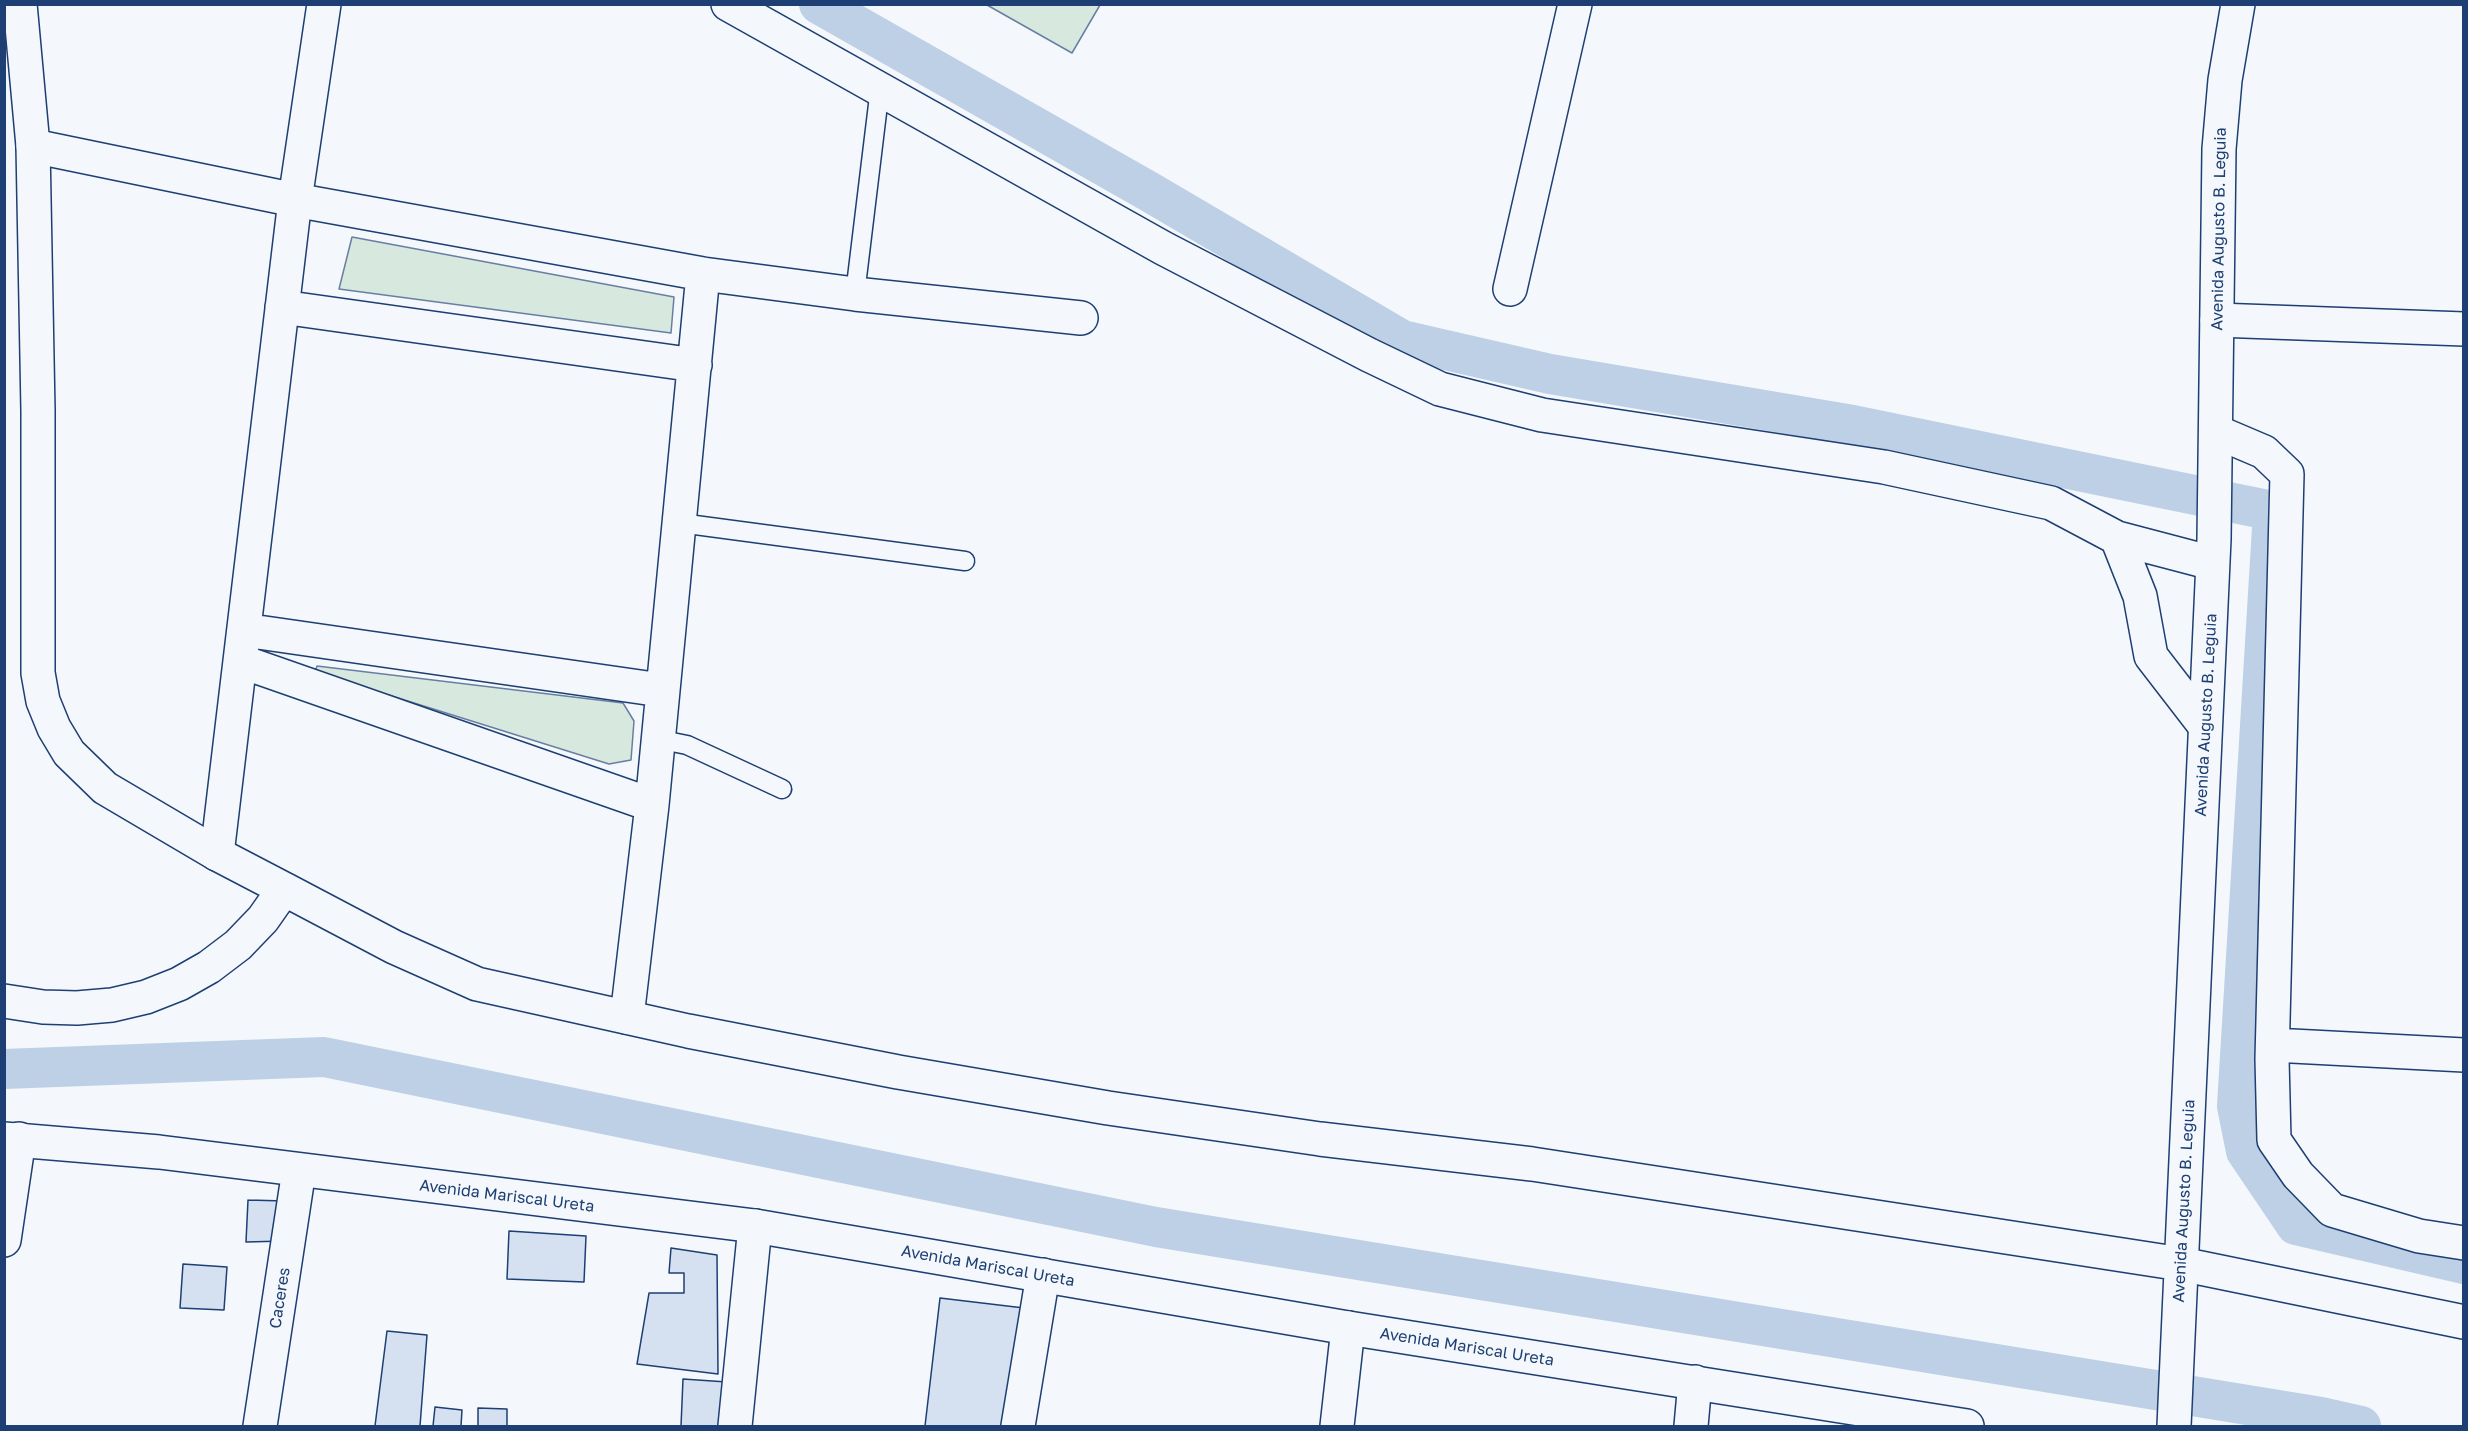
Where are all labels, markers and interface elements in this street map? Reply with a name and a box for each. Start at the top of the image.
street label: Avenida Augusto B. Leguia [2208,127,2230,331]
street label: Avenida Augusto B. Leguia [2191,613,2221,817]
street label: Avenida Augusto B. Leguia [2169,1099,2199,1303]
street label: Avenida Mariscal Ureta [419,1176,595,1216]
street label: Avenida Mariscal Ureta [900,1241,1076,1291]
street label: Caceres [266,1266,294,1330]
street label: Avenida Mariscal Ureta [1379,1324,1555,1370]

